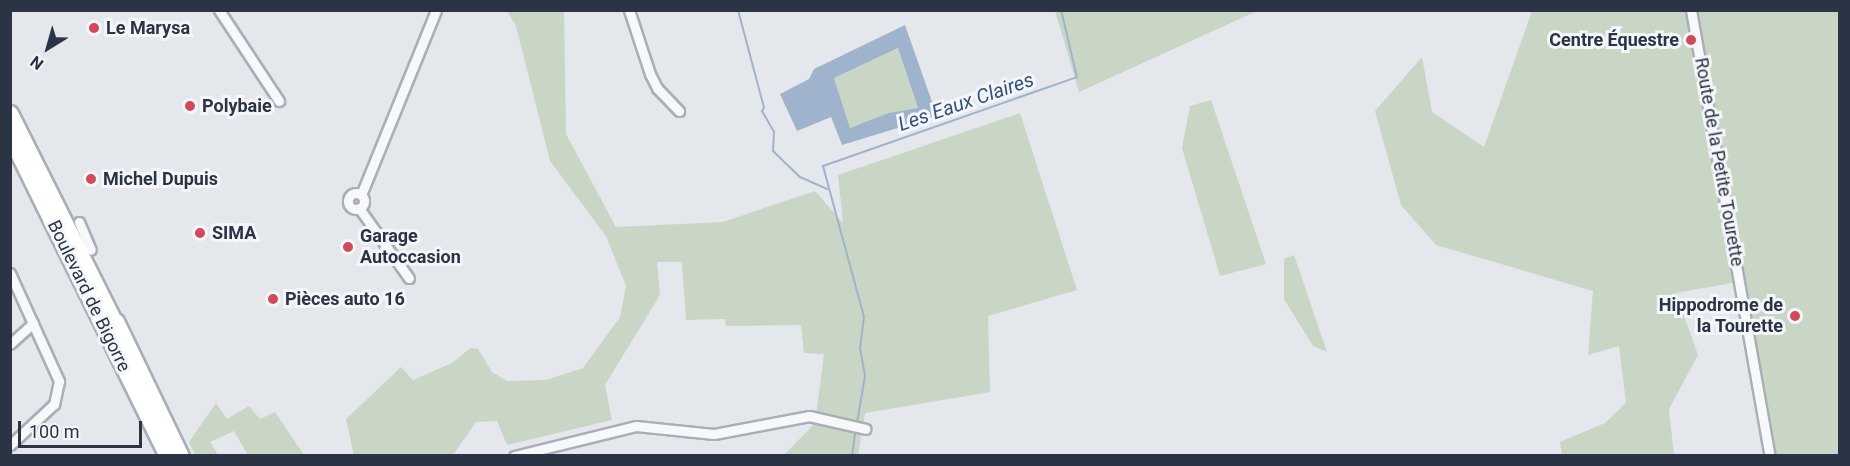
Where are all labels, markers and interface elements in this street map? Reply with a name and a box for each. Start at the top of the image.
place label: Le Marysa [106,17,190,39]
north arrow [18,18,78,78]
marker: Le Marysa [87,21,101,35]
place label: Centre Équestre [1549,29,1679,51]
marker: Centre Équestre [1684,33,1698,47]
text: N [27,52,47,74]
street label: Route de la Petite Tourette [1690,56,1748,268]
water label: Les Eaux Claires [895,68,1037,136]
place label: Polybaie [202,95,272,117]
marker: Polybaie [183,99,197,113]
place label: Michel Dupuis [103,168,218,190]
marker: Michel Dupuis [84,172,98,186]
street label: Boulevard de Bigorre [43,217,135,375]
place label: SIMA [212,222,256,244]
marker: SIMA [193,226,207,240]
place label: Garage Autoccasion [360,226,461,268]
marker: Garage Autoccasion [341,240,355,254]
place label: Pièces auto 16 [285,288,405,310]
marker: Pièces auto 16 [266,292,280,306]
place label: Hippodrome de la Tourette [1659,295,1783,338]
marker: Hippodrome de la Tourette [1788,309,1802,323]
scale bar [21,409,146,447]
text: 100 m [29,421,80,442]

